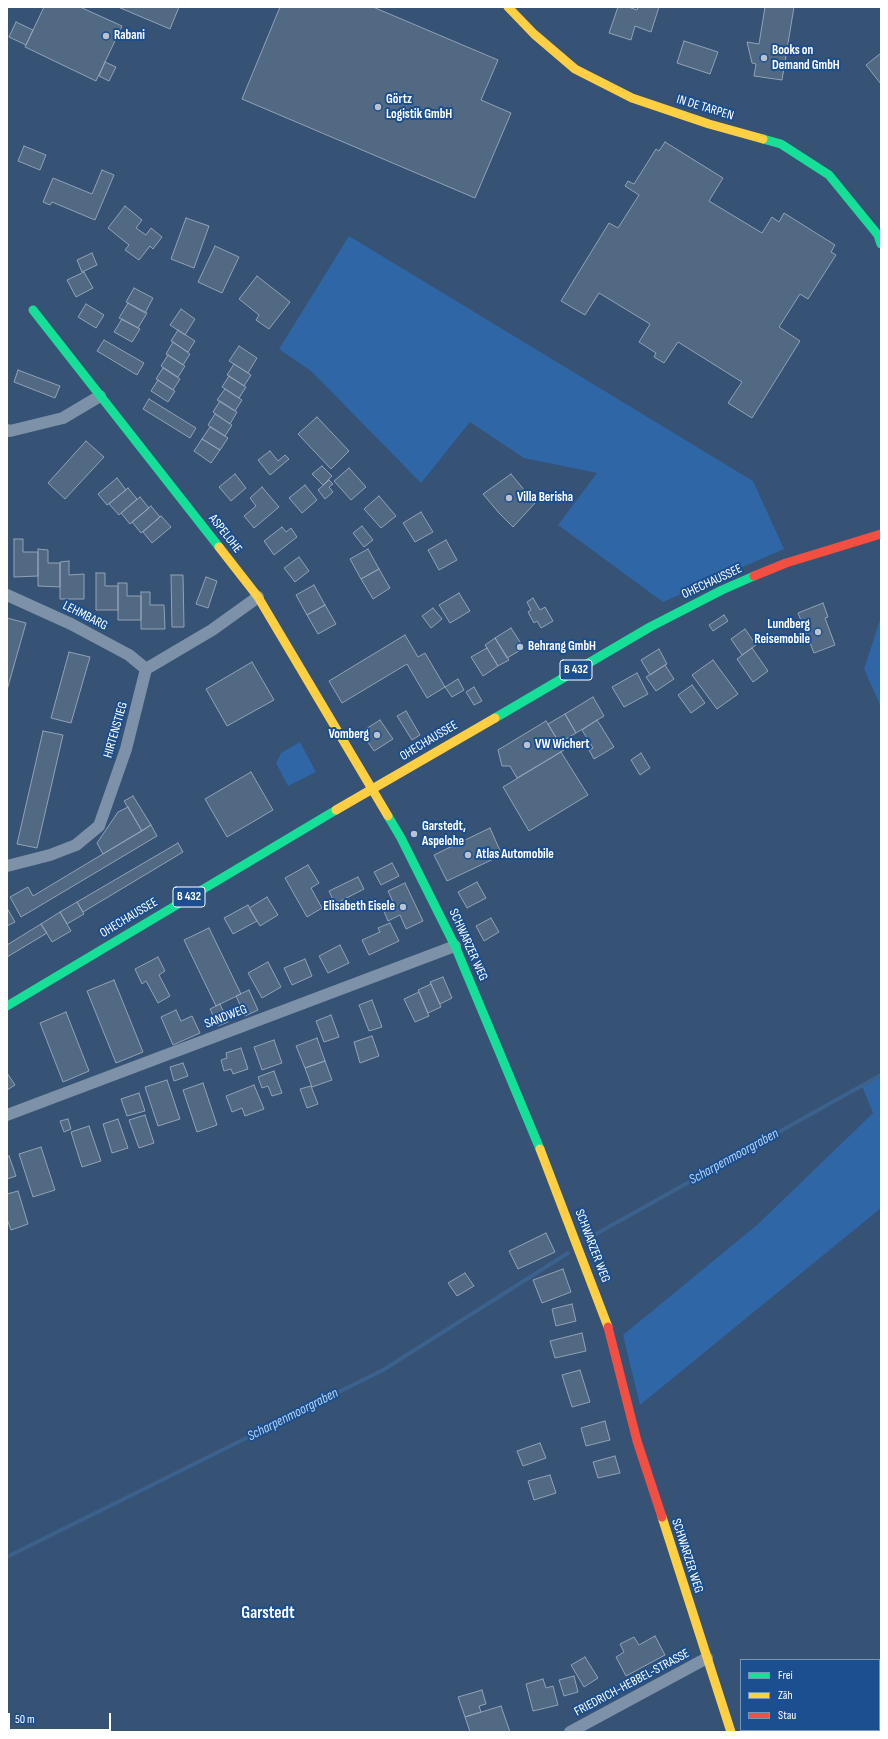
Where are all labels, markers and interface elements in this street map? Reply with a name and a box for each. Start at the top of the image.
place label: Rabani [114,28,145,44]
marker: Rabani [101,31,111,41]
place label: Books on Demand GmbH [772,43,840,74]
marker: Books on Demand GmbH [759,53,769,63]
place label: Görtz Logistik GmbH [386,92,452,123]
street label: IN DE TARPEN [675,92,735,124]
marker: Görtz Logistik GmbH [373,102,383,112]
place label: Villa Berisha [517,490,573,506]
marker: Villa Berisha [504,493,514,503]
street label: ASPELOHE [205,511,245,557]
street label: OHECHAUSSEE [679,561,745,603]
street label: LEHMBARG [60,598,110,634]
place label: Lundberg Reisemobile [754,617,810,648]
marker: Lundberg Reisemobile [813,627,823,637]
place label: Behrang GmbH [528,639,596,655]
marker: Behrang GmbH [515,642,525,652]
road number: B 432 [560,660,592,680]
street label: HIRTENSTIEG [101,700,131,760]
street label: OHECHAUSSEE [397,718,461,764]
place label: Vomberg [328,727,369,743]
marker: Vomberg [372,730,382,740]
place label: VW Wichert [535,737,590,753]
marker: VW Wichert [522,740,532,750]
place label: Garstedt, Aspelohe [422,819,466,850]
marker: Garstedt, Aspelohe [409,829,419,839]
place label: Atlas Automobile [476,847,554,863]
marker: Atlas Automobile [463,850,473,860]
road number: B 432 [173,887,205,907]
street label: OHECHAUSSEE [97,895,161,941]
place label: Elisabeth Eisele [323,899,395,915]
marker: Elisabeth Eisele [398,902,408,912]
street label: SCHWARZER WEG [445,907,491,983]
street label: SANDWEG [203,1002,249,1032]
water label: Scharpenmoorgraben [686,1125,782,1189]
street label: SCHWARZER WEG [571,1207,613,1285]
water label: Scharpenmoorgraben [245,1385,341,1445]
street label: SCHWARZER WEG [668,1517,706,1595]
district label: Garstedt [241,1604,295,1624]
street label: FRIEDRICH-HEBBEL-STRASSE [572,1646,692,1720]
legend [740,1659,880,1731]
text: Frei [778,1668,793,1683]
text: Zäh [778,1688,793,1703]
scale bar [10,1705,113,1731]
text: Stau [778,1708,796,1723]
text: 50 m [15,1712,35,1727]

